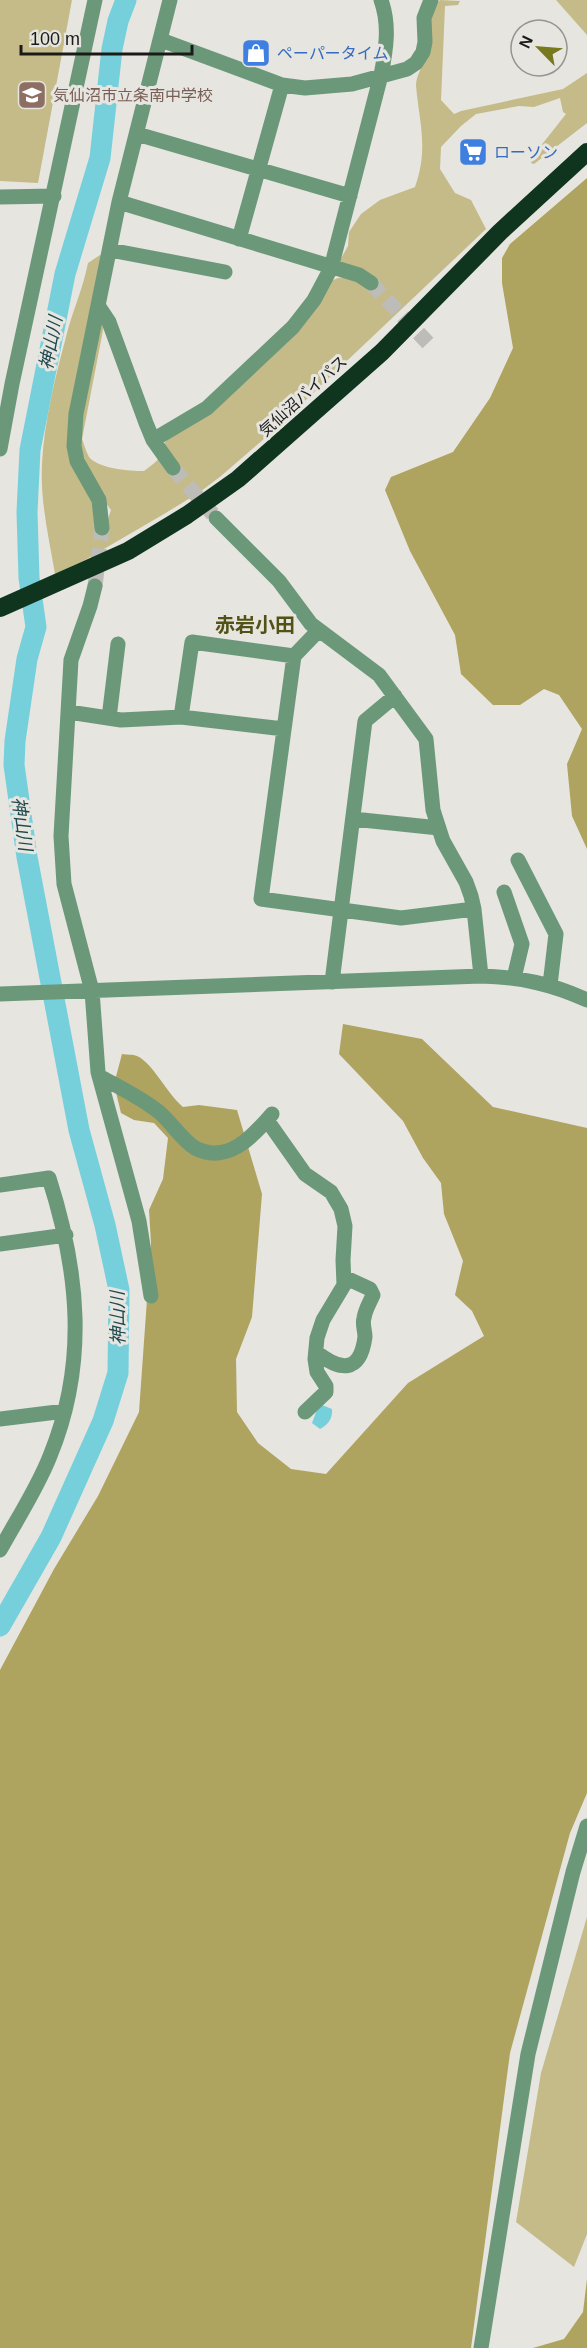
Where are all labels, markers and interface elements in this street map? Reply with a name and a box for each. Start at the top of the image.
scale bar [21,18,192,56]
north arrow [509,18,569,78]
text: 100 m [30,29,80,49]
text: N [516,33,536,51]
shop icon: ペーパータイム [240,37,272,69]
place label: ペーパータイム [277,45,389,62]
school or university icon: 気仙沼市立条南中学校 [16,79,48,111]
place label: 気仙沼市立条南中学校 [53,87,213,104]
supermarket icon: ローソン [457,136,489,168]
place label: ローソン [494,144,558,161]
water label: 神山川 [36,313,66,371]
street label: 気仙沼バイパス [256,352,350,440]
district label: 赤岩小田 [215,614,295,636]
water label: 神山川 [8,796,36,854]
water label: 神山川 [107,1289,128,1345]

